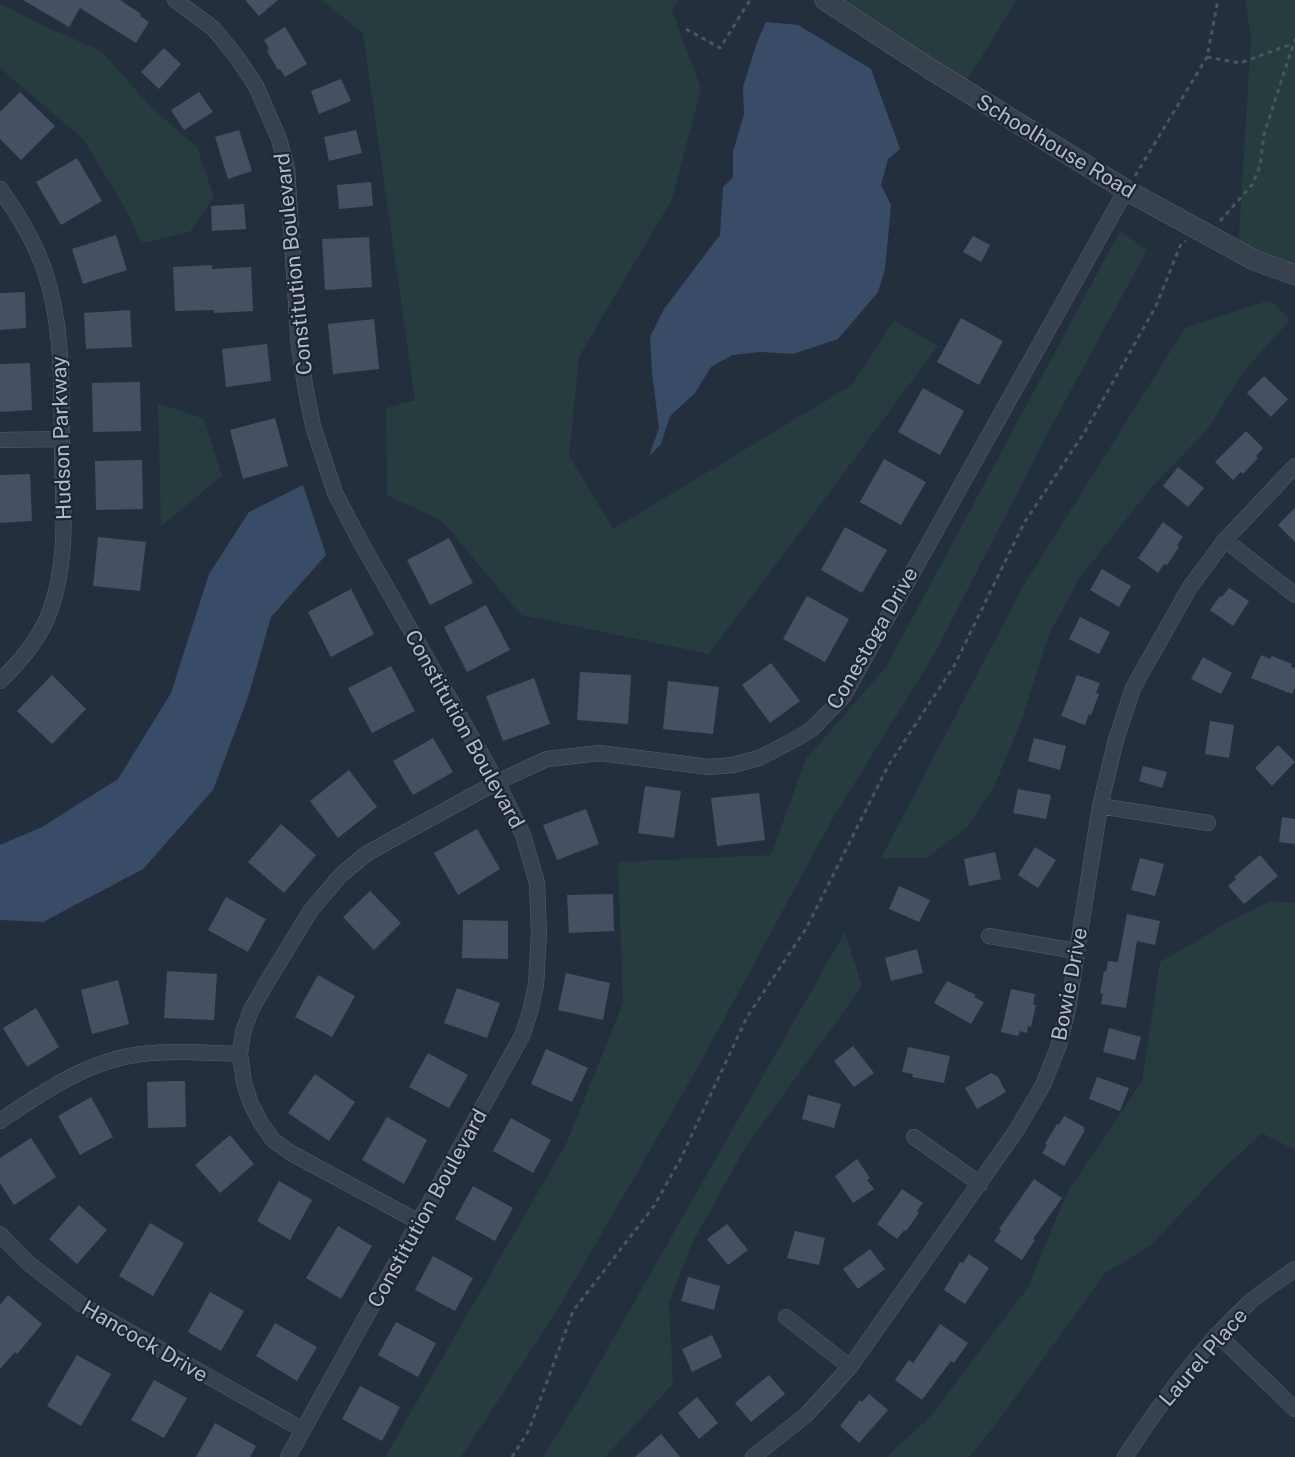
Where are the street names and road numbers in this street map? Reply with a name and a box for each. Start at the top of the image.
street label: Schoolhouse Road [972,89,1140,203]
street label: Constitution Boulevard [269,152,317,376]
street label: Hudson Parkway [46,356,76,520]
street label: Conestoga Drive [821,562,923,714]
street label: Constitution Boulevard [400,625,530,833]
street label: Bowie Drive [1046,925,1092,1043]
street label: Constitution Boulevard [362,1104,492,1312]
street label: Hancock Drive [78,1295,212,1387]
street label: Laurel Place [1154,1303,1252,1411]

